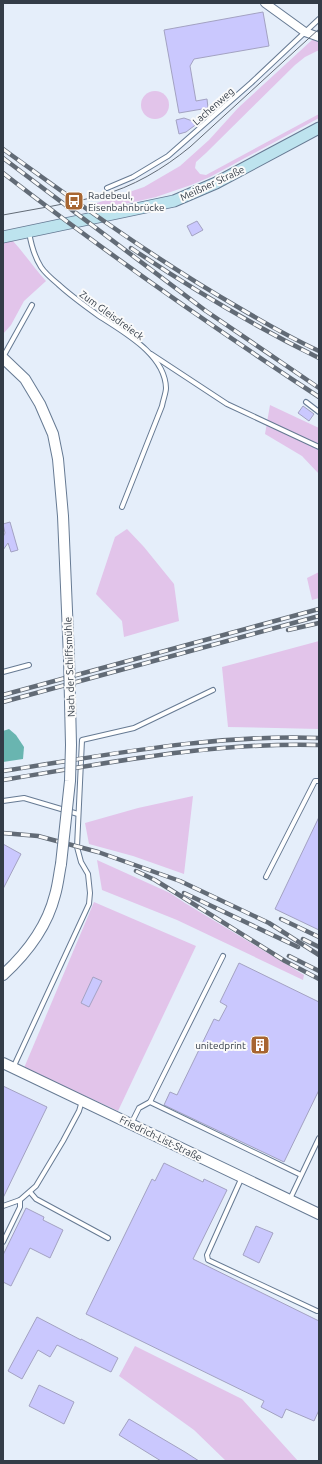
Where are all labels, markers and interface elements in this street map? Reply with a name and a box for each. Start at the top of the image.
street label: Lachenweg [191,86,236,127]
street label: Meißner Straße [178,164,246,203]
bus stop icon: Radebeul, Eisenbahnbrücke [63,190,85,212]
place label: Radebeul, Eisenbahnbrücke [88,190,164,213]
street label: Zum Gleisdreieck [78,288,146,342]
street label: Nach der Schiffsmühle [62,617,77,717]
building icon: unitedprint [249,1034,271,1056]
place label: unitedprint [195,1040,246,1051]
street label: Friedrich-List-Straße [118,1114,204,1163]

